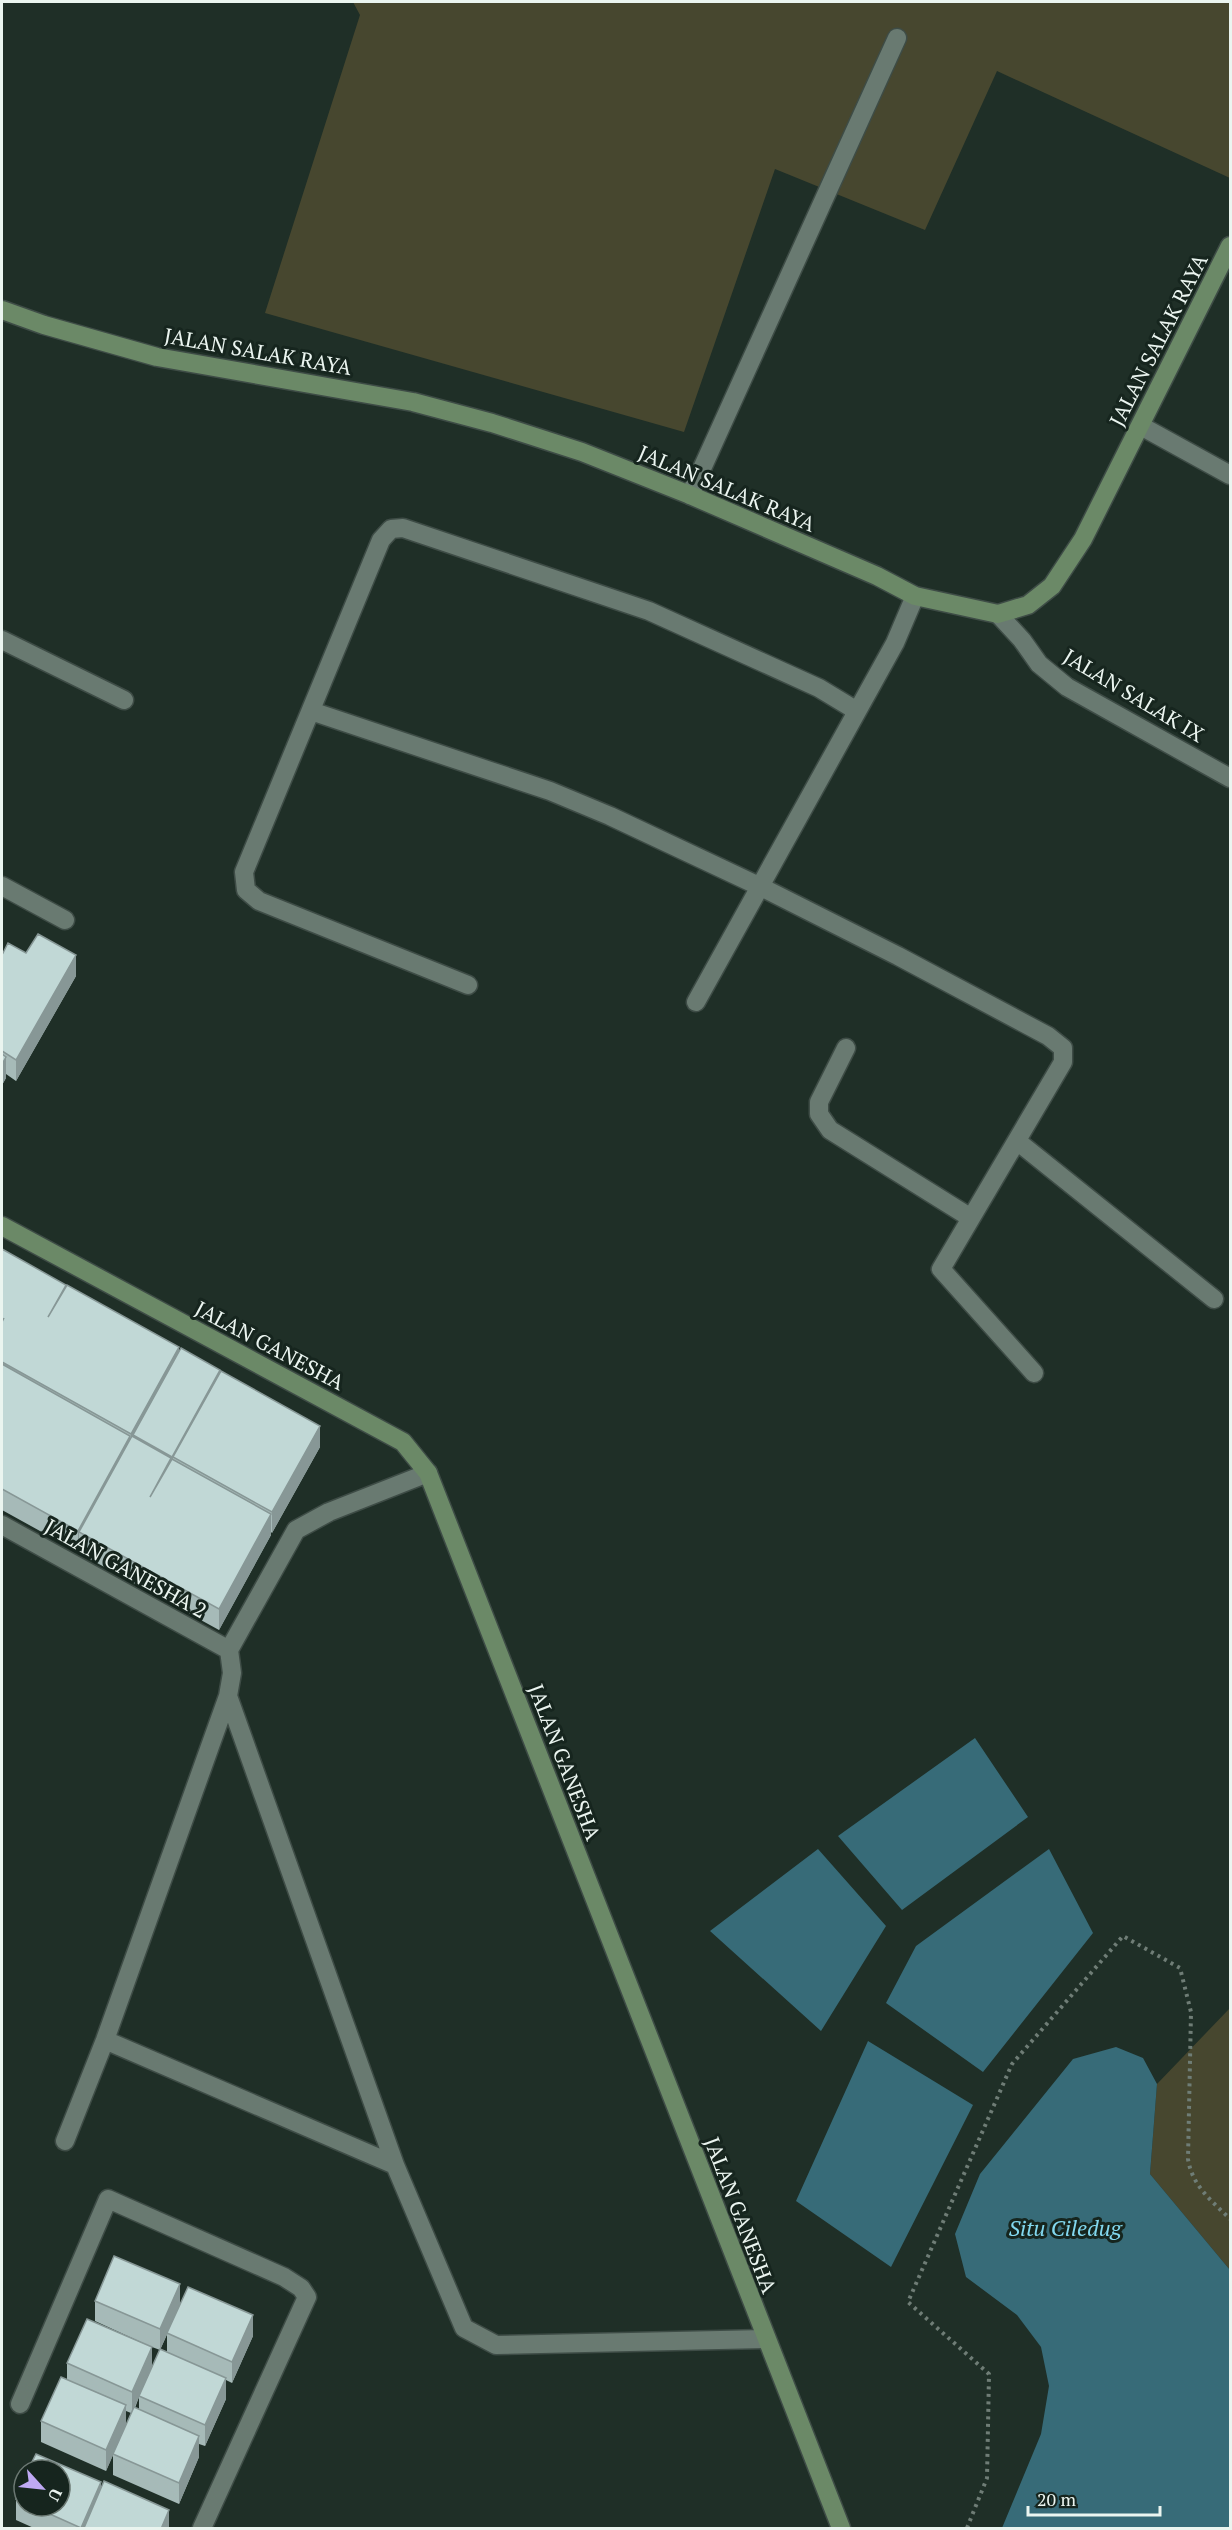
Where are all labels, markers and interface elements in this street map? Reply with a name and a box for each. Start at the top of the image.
street label: JALAN SALAK RAYA [1102,249,1214,431]
street label: JALAN SALAK RAYA [162,321,355,381]
street label: JALAN SALAK RAYA [634,438,820,538]
street label: JALAN SALAK IX [1058,642,1210,748]
street label: JALAN GANESHA [191,1294,350,1396]
street label: JALAN GANESHA 2 [40,1512,212,1624]
street label: JALAN GANESHA [522,1680,608,1845]
street label: JALAN GANESHA [698,2133,784,2298]
water label: Situ Ciledug [1009,2213,1123,2242]
north arrow [12,2458,72,2518]
scale bar [1028,2479,1160,2517]
text: U [43,2485,68,2505]
text: 20 m [1037,2487,1077,2511]

